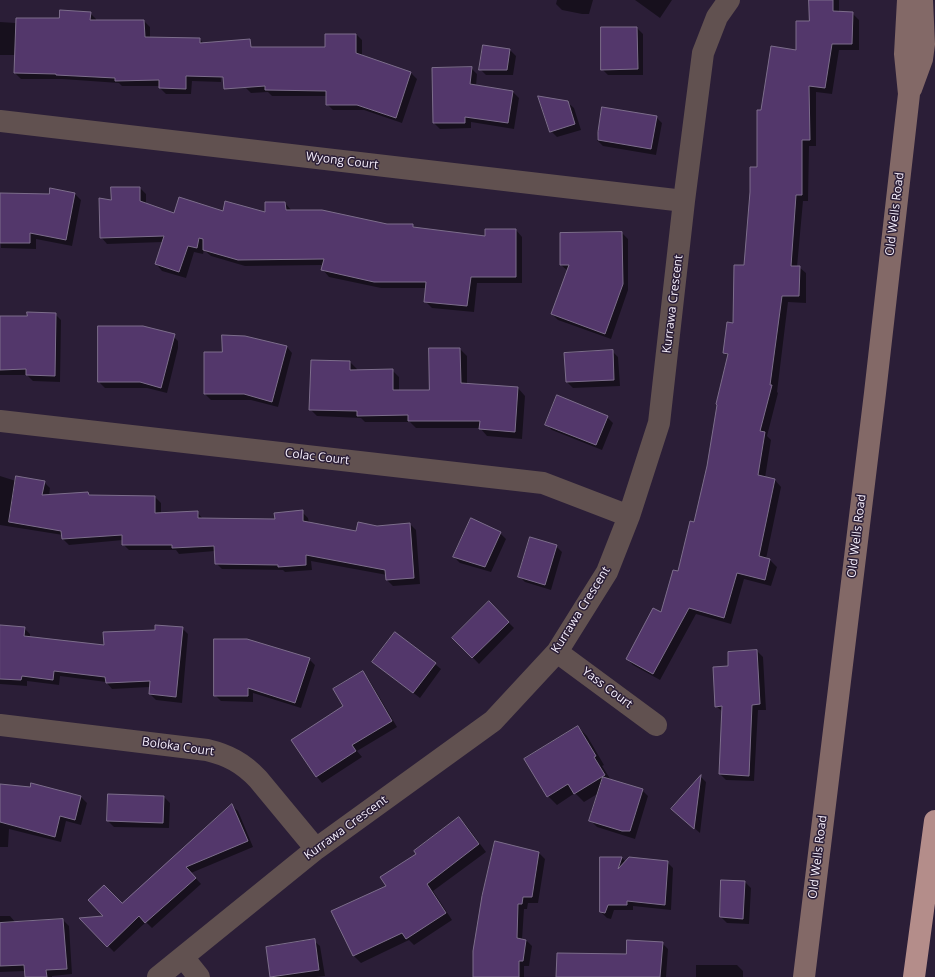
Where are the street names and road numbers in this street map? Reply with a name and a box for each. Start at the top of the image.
street label: Wyong Court [305,149,379,173]
street label: Old Wells Road [883,171,907,257]
street label: Kurrawa Crescent [660,254,686,354]
street label: Colac Court [284,446,350,468]
street label: Old Wells Road [845,493,869,579]
street label: Kurrawa Crescent [549,564,613,656]
street label: Yass Court [579,664,635,712]
street label: Boloka Court [141,735,215,759]
street label: Kurrawa Crescent [302,793,390,863]
street label: Old Wells Road [806,814,830,900]

